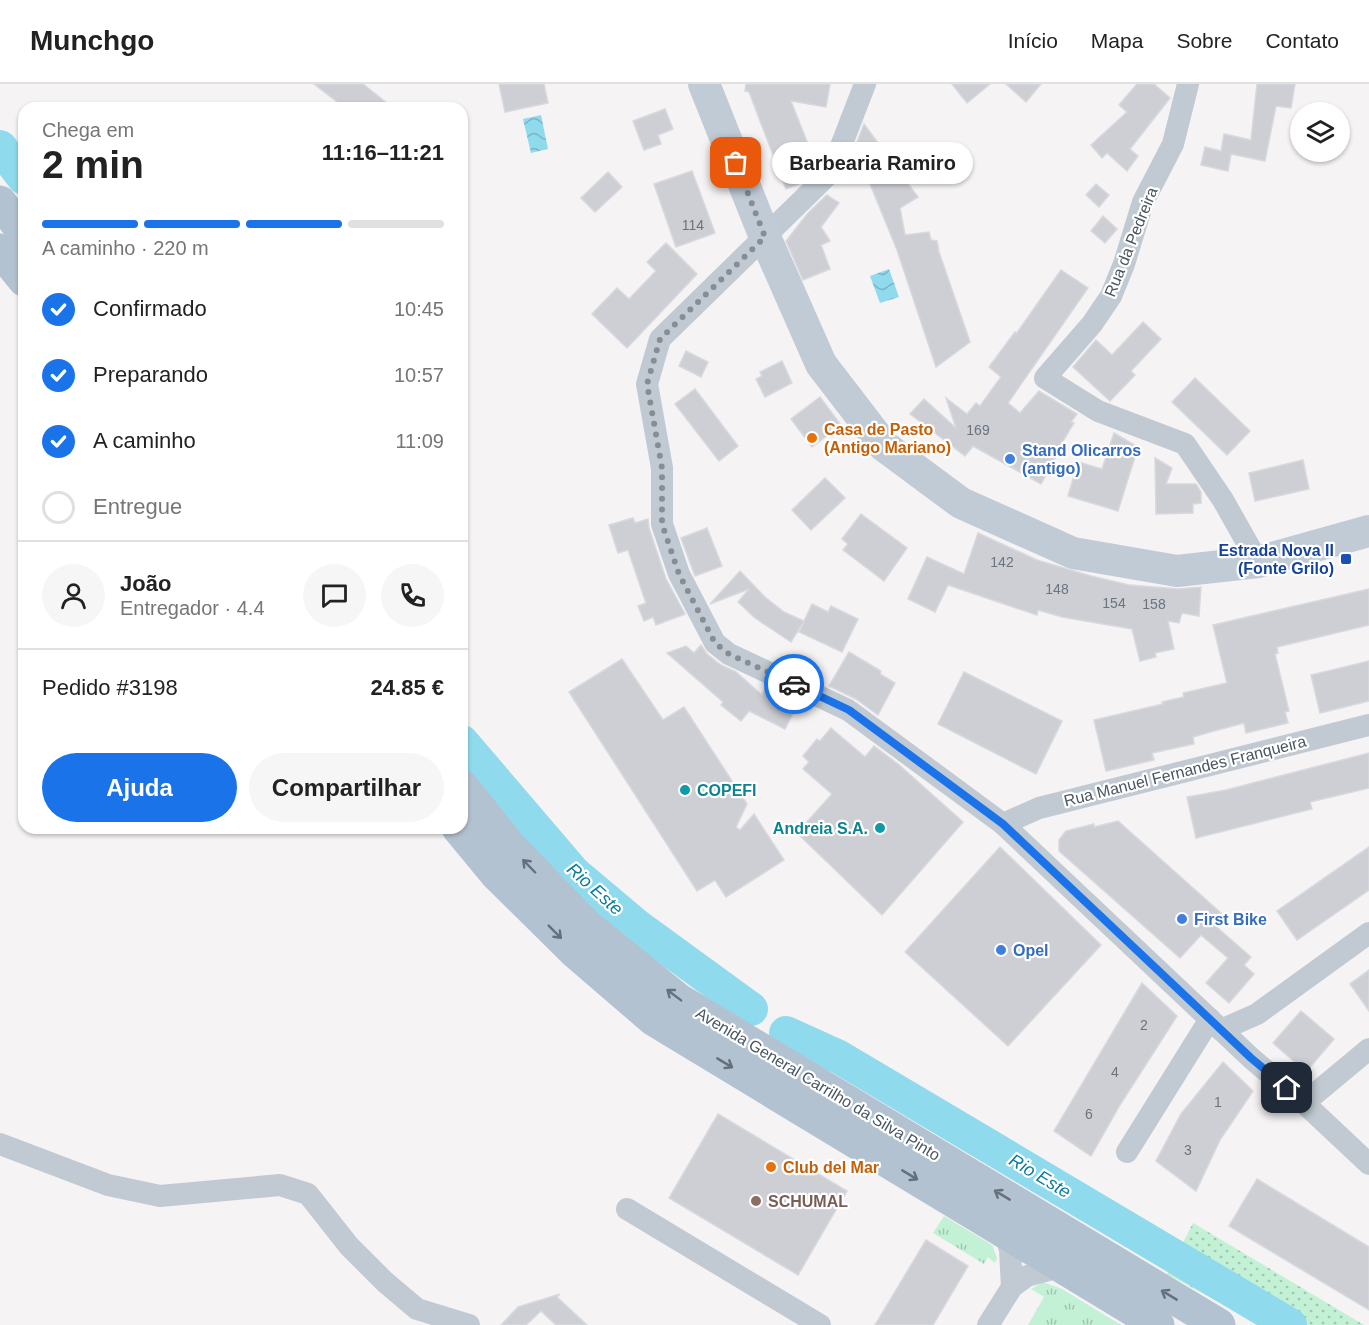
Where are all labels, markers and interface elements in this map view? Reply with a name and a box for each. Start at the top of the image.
text: Munchgo [30,25,154,56]
text: Início [1008,29,1058,52]
text: Mapa [1091,29,1143,52]
text: Sobre [1176,29,1232,52]
text: Contato [1265,29,1339,52]
map controls [1290,102,1350,162]
button: layers [1290,102,1350,162]
text: Chega em [42,119,134,141]
pin [710,137,761,188]
text: 11:16–11:21 [322,140,444,165]
callout: Barbearia Ramiro [772,142,973,184]
text: 2 min [42,143,144,186]
icon: bag [719,146,752,179]
text: Barbearia Ramiro [789,152,956,174]
street label: Rua da Pedreira [1101,185,1161,299]
house number: 114 [682,217,704,233]
text: A caminho · 220 m [42,237,209,259]
icon: check [42,293,75,326]
text: Confirmado [93,296,207,321]
text: 10:45 [394,298,444,320]
icon: check [42,359,75,392]
text: Preparando [93,362,208,387]
text: 10:57 [394,364,444,386]
place label: Casa de Pasto (Antigo Mariano) [824,421,951,456]
house number: 169 [966,422,990,438]
icon: check [42,425,75,458]
text: A caminho [93,428,196,453]
text: 11:09 [395,430,444,452]
marker: Casa de Pasto (Antigo Mariano) [805,431,819,445]
place label: Stand Olicarros (antigo) [1022,442,1141,477]
marker: Stand Olicarros (antigo) [1003,452,1017,466]
text: Entregue [93,494,182,519]
place label: Estrada Nova II (Fonte Grilo) [1218,542,1334,577]
marker: Estrada Nova II (Fonte Grilo) [1339,552,1353,566]
house number: 142 [990,554,1014,570]
button: person [42,564,105,627]
button: chat [303,564,366,627]
button: phone [381,564,444,627]
text: João [120,571,171,596]
house number: 148 [1045,581,1069,597]
house number: 154 [1102,595,1126,611]
house number: 158 [1142,596,1166,612]
text: Entregador · 4.4 [120,597,265,619]
courier [764,654,824,714]
icon: car [778,668,811,701]
text: Pedido #3198 [42,675,178,700]
text: 24.85 € [371,675,444,700]
street label: Rua Manuel Fernandes Franqueira [1062,733,1308,809]
button: Ajuda [42,753,237,822]
button: Compartilhar [249,753,444,822]
place label: COPEFI [697,782,757,799]
marker: COPEFI [678,783,692,797]
place label: Andreia S.A. [773,820,868,837]
marker: Andreia S.A. [873,821,887,835]
one-way arrow [521,858,536,873]
water label: Rio Este [563,859,627,919]
place label: First Bike [1194,911,1267,928]
marker: First Bike [1175,912,1189,926]
one-way arrow [547,925,562,940]
place label: Opel [1013,942,1049,959]
marker: Opel [994,943,1008,957]
one-way arrow [666,989,682,1002]
street label: Avenida General Carrilho da Silva Pinto [693,1004,943,1164]
house number: 2 [1140,1017,1148,1033]
one-way arrow [716,1058,733,1070]
pin [1261,1062,1312,1113]
house number: 4 [1111,1064,1119,1080]
icon: home [1270,1071,1303,1104]
house number: 1 [1214,1094,1222,1110]
house number: 6 [1085,1106,1093,1122]
house number: 3 [1184,1142,1192,1158]
water label: Rio Este [1006,1150,1074,1202]
place label: Club del Mar [783,1159,879,1176]
marker: Club del Mar [764,1160,778,1174]
one-way arrow [901,1170,918,1182]
one-way arrow [994,1188,1011,1200]
place label: SCHUMAL [768,1193,848,1210]
marker: SCHUMAL [749,1194,763,1208]
one-way arrow [1161,1289,1178,1301]

